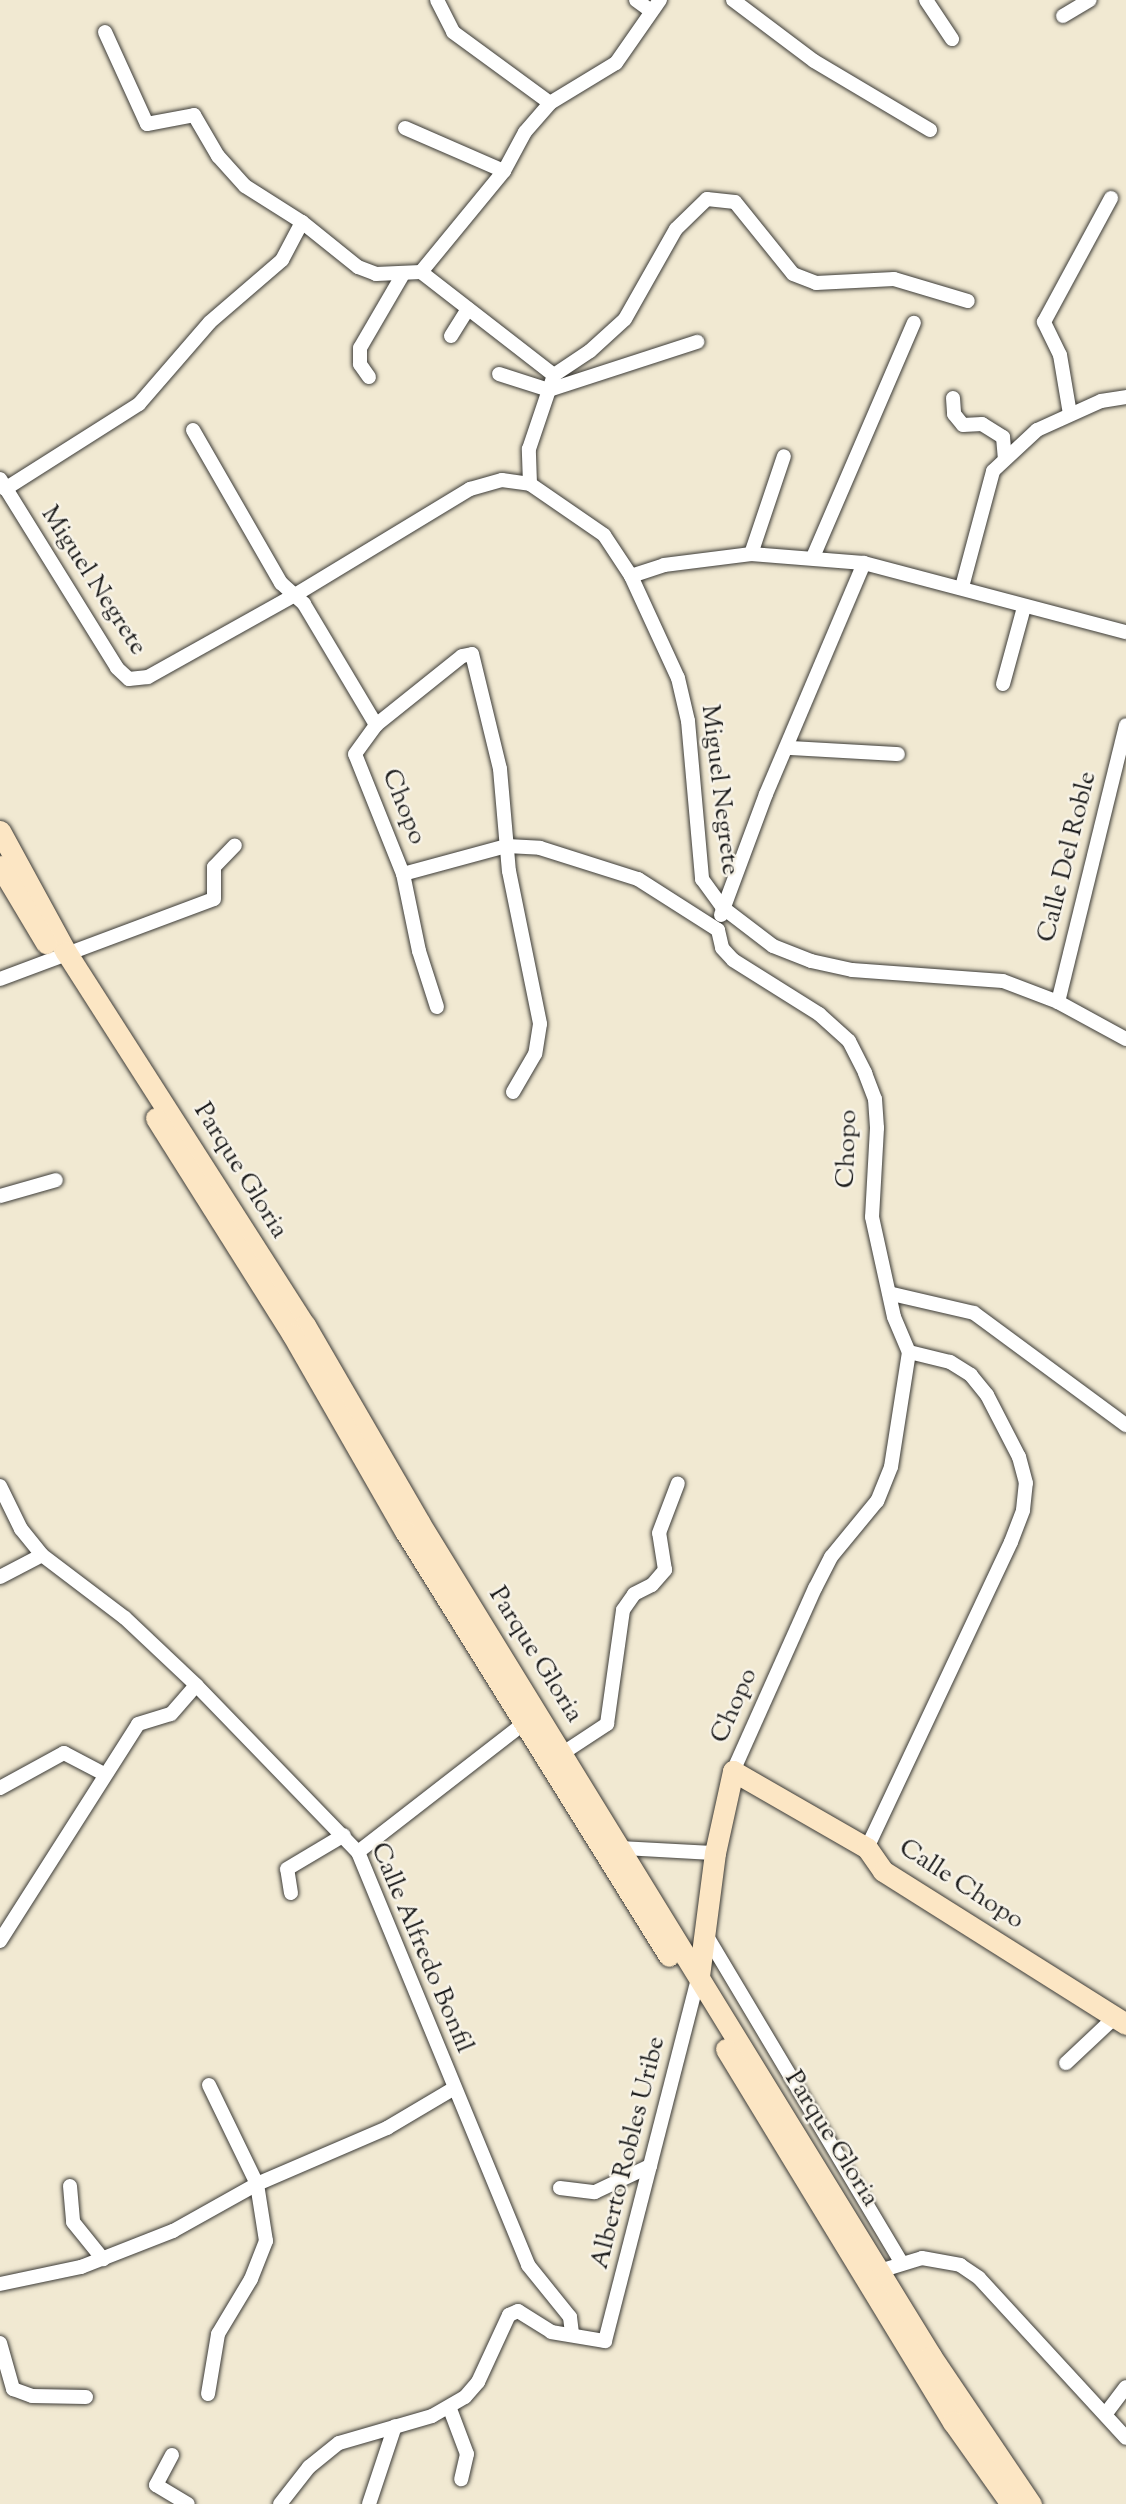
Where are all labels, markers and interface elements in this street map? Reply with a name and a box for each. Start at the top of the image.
street label: Miguel Negrete [33,501,153,661]
street label: Miguel Negrete [693,703,745,877]
street label: Chopo [374,765,432,849]
street label: Calle Del Roble [1032,768,1104,946]
street label: Parque Gloria [186,1097,294,1245]
street label: Chopo [831,1109,865,1189]
street label: Parque Gloria [481,1581,589,1729]
street label: Chopo [705,1664,765,1748]
street label: Calle Chopo [893,1833,1029,1937]
street label: Calle Alfredo Bonfil [363,1838,479,2058]
street label: Alberto Robles Uribe [585,2034,673,2272]
street label: Parque Gloria [777,2065,885,2213]

